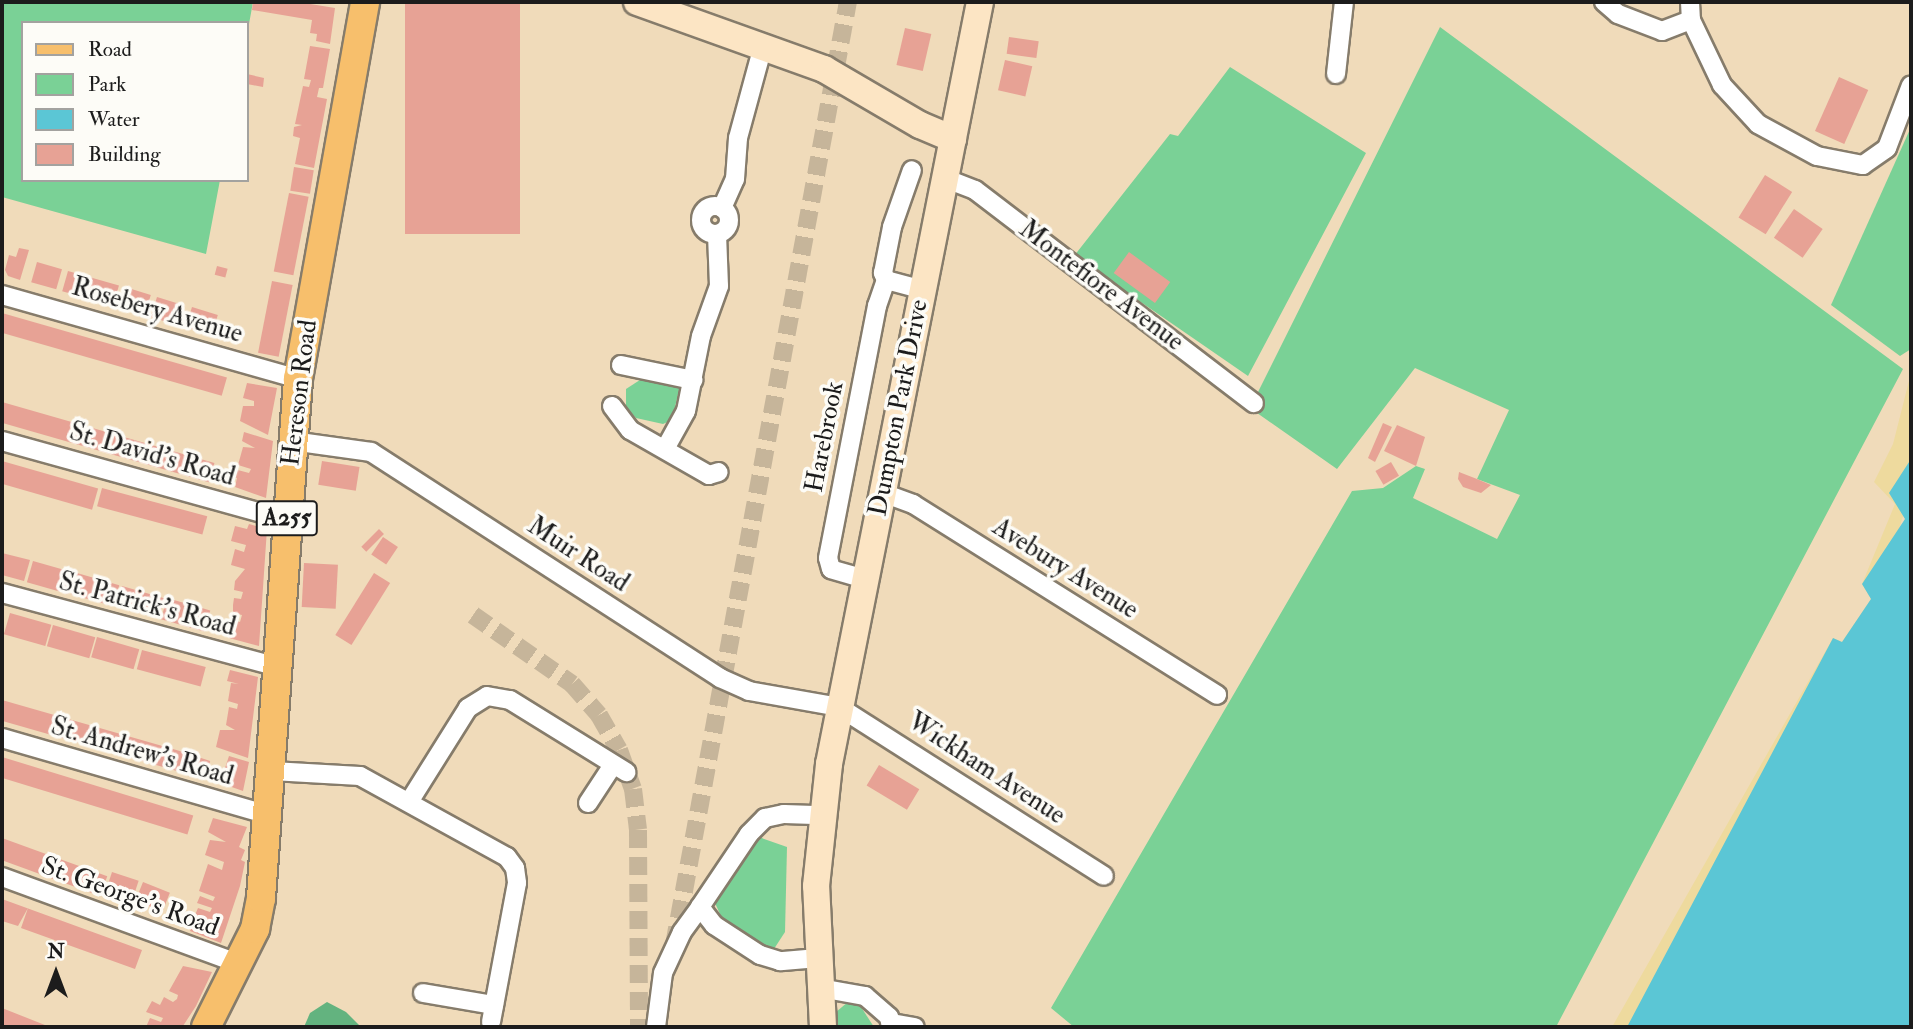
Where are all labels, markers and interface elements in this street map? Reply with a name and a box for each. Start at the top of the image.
legend [21,21,248,182]
text: Road [88,36,132,63]
text: Park [88,71,126,98]
text: Water [88,106,140,133]
text: Building [88,141,161,168]
street label: Montefiore Avenue [1013,214,1189,358]
street label: Rosebery Avenue [68,272,246,350]
street label: Dumpton Park Drive [863,297,935,519]
street label: Hereson Road [276,318,324,468]
street label: Harebrook [799,379,851,495]
street label: St. David's Road [66,416,238,494]
road number: A255 [256,498,318,538]
street label: Muir Road [521,511,635,599]
street label: Avebury Avenue [986,512,1144,626]
street label: St. Patrick's Road [55,566,239,644]
street label: Wickham Avenue [901,707,1071,831]
street label: St. Andrew's Road [47,711,237,793]
street label: St. George's Road [37,850,223,944]
north arrow [21,938,91,1008]
text: N [47,940,65,964]

